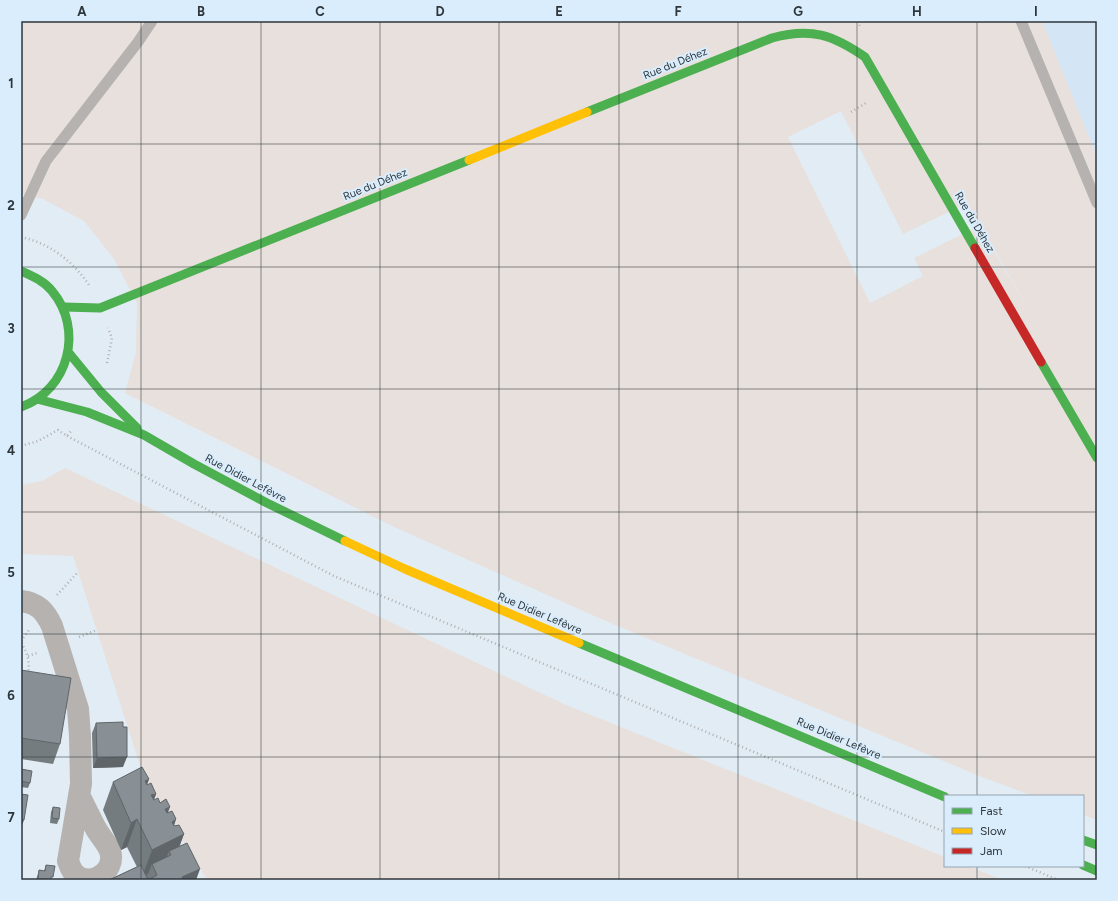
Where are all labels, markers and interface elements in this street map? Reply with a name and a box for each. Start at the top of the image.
text: A [77,4,87,19]
text: B [197,4,205,19]
text: C [315,4,325,19]
text: D [435,4,445,19]
text: E [555,4,563,19]
text: F [674,4,682,19]
text: G [793,4,803,19]
text: H [912,4,922,19]
text: I [1034,4,1038,19]
street label: Rue du Déhez [641,45,709,82]
text: 1 [8,76,14,91]
street label: Rue du Déhez [341,166,409,203]
street label: Rue du Déhez [952,189,997,255]
text: 2 [7,198,15,213]
text: 3 [7,321,15,336]
text: 4 [7,443,15,458]
street label: Rue Didier Lefèvre [203,451,289,505]
text: 5 [7,565,15,580]
street label: Rue Didier Lefèvre [496,590,584,637]
text: 6 [7,688,15,703]
street label: Rue Didier Lefèvre [795,715,883,762]
legend [944,795,1084,867]
text: Fast [980,804,1003,818]
text: 7 [7,810,15,825]
text: Slow [980,824,1007,838]
text: Jam [980,844,1003,858]

